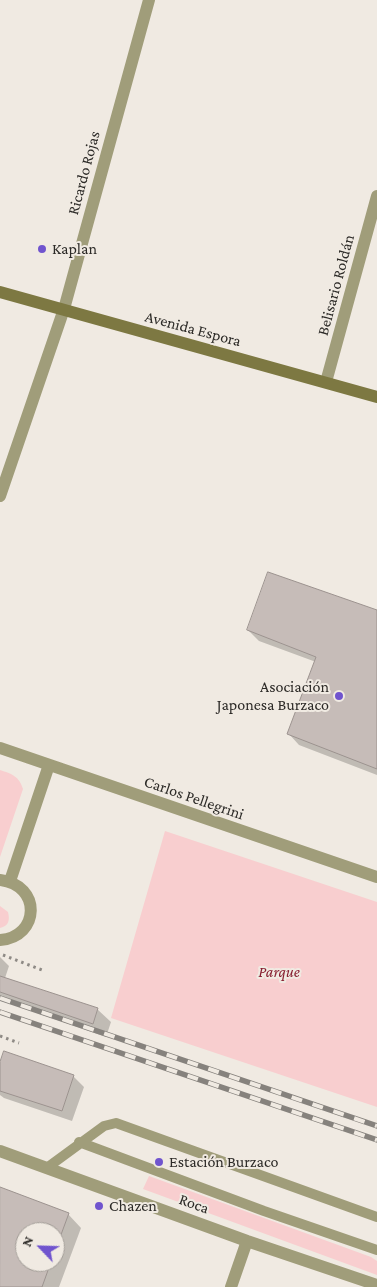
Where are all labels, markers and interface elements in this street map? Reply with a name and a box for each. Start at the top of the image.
street label: Ricardo Rojas [64,129,104,217]
street label: Belisario Roldán [313,232,359,338]
place label: Kaplan [52,239,97,259]
marker: Kaplan [36,243,48,255]
street label: Avenida Espora [143,307,243,351]
place label: Asociación Japonesa Burzaco [217,677,329,715]
marker: Asociación Japonesa Burzaco [333,690,345,702]
street label: Carlos Pellegrini [142,772,246,824]
park label: Parque [258,962,300,982]
place label: Estación Burzaco [169,1152,278,1172]
marker: Estación Burzaco [153,1156,165,1168]
street label: Roca [176,1190,212,1218]
place label: Chazen [109,1196,157,1216]
marker: Chazen [93,1200,105,1212]
north arrow [15,1222,65,1272]
text: N [18,1234,36,1249]

